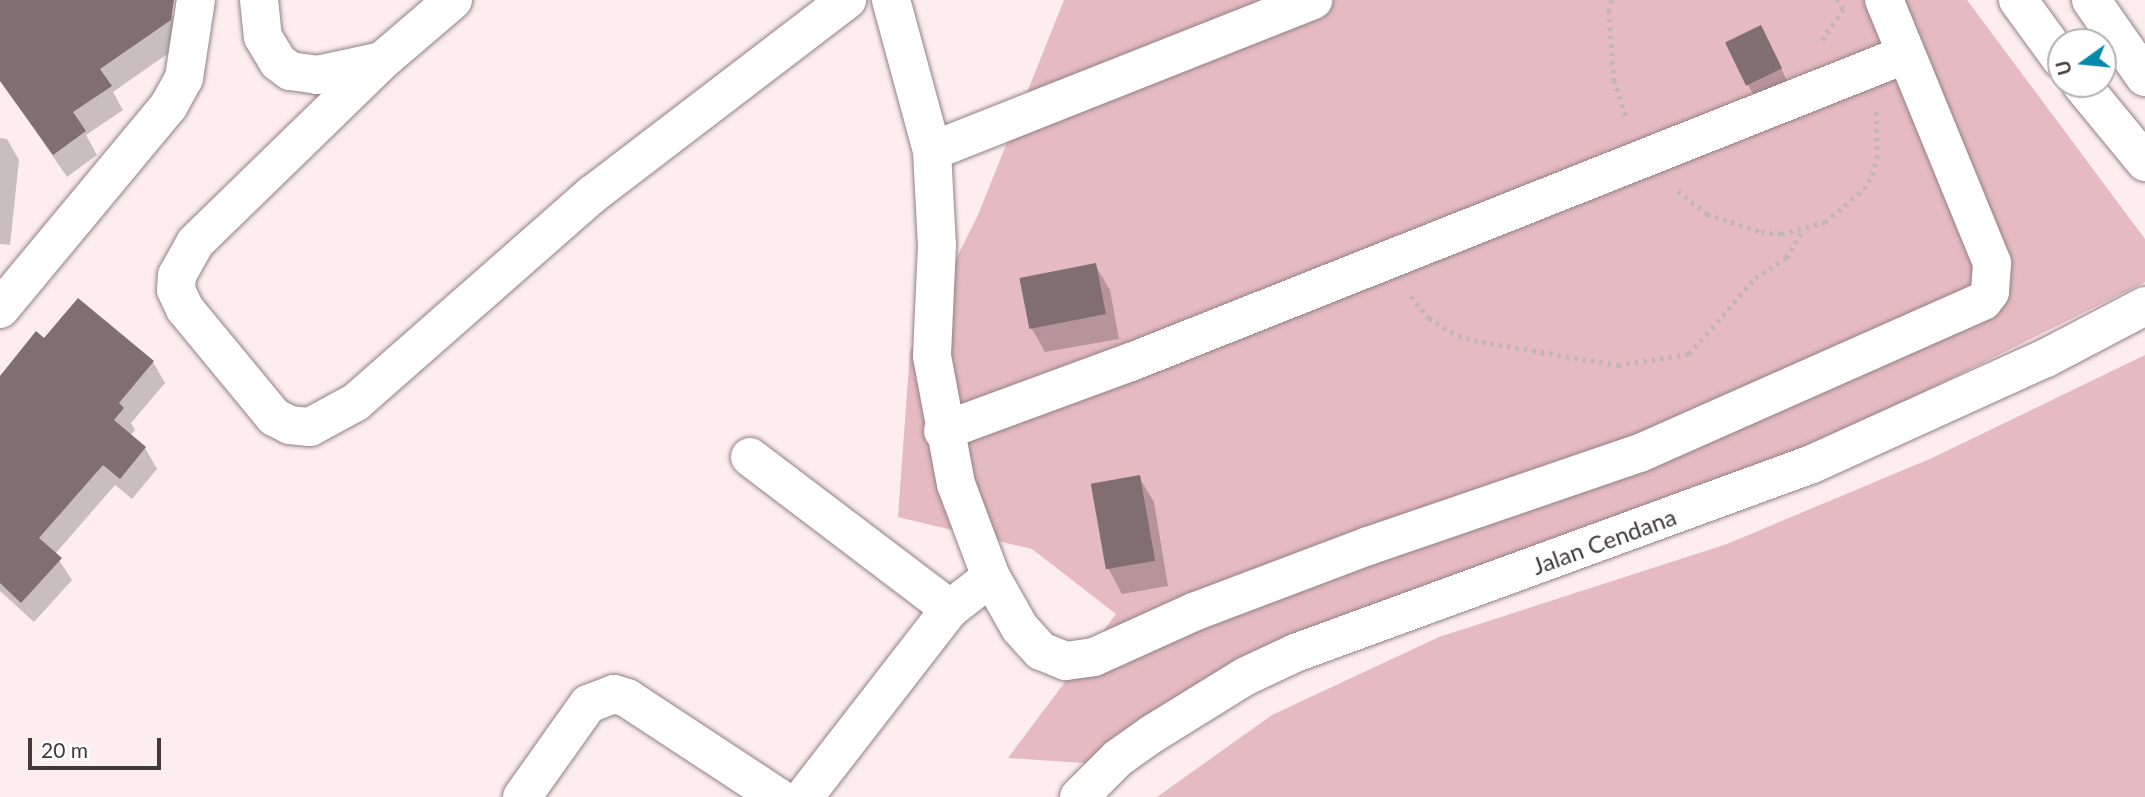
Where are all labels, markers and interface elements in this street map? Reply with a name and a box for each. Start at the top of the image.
north arrow [2047,28,2117,98]
text: U [2050,58,2076,78]
street label: Jalan Cendana [1528,502,1680,580]
scale bar [32,724,164,768]
text: 20 m [41,737,88,762]

